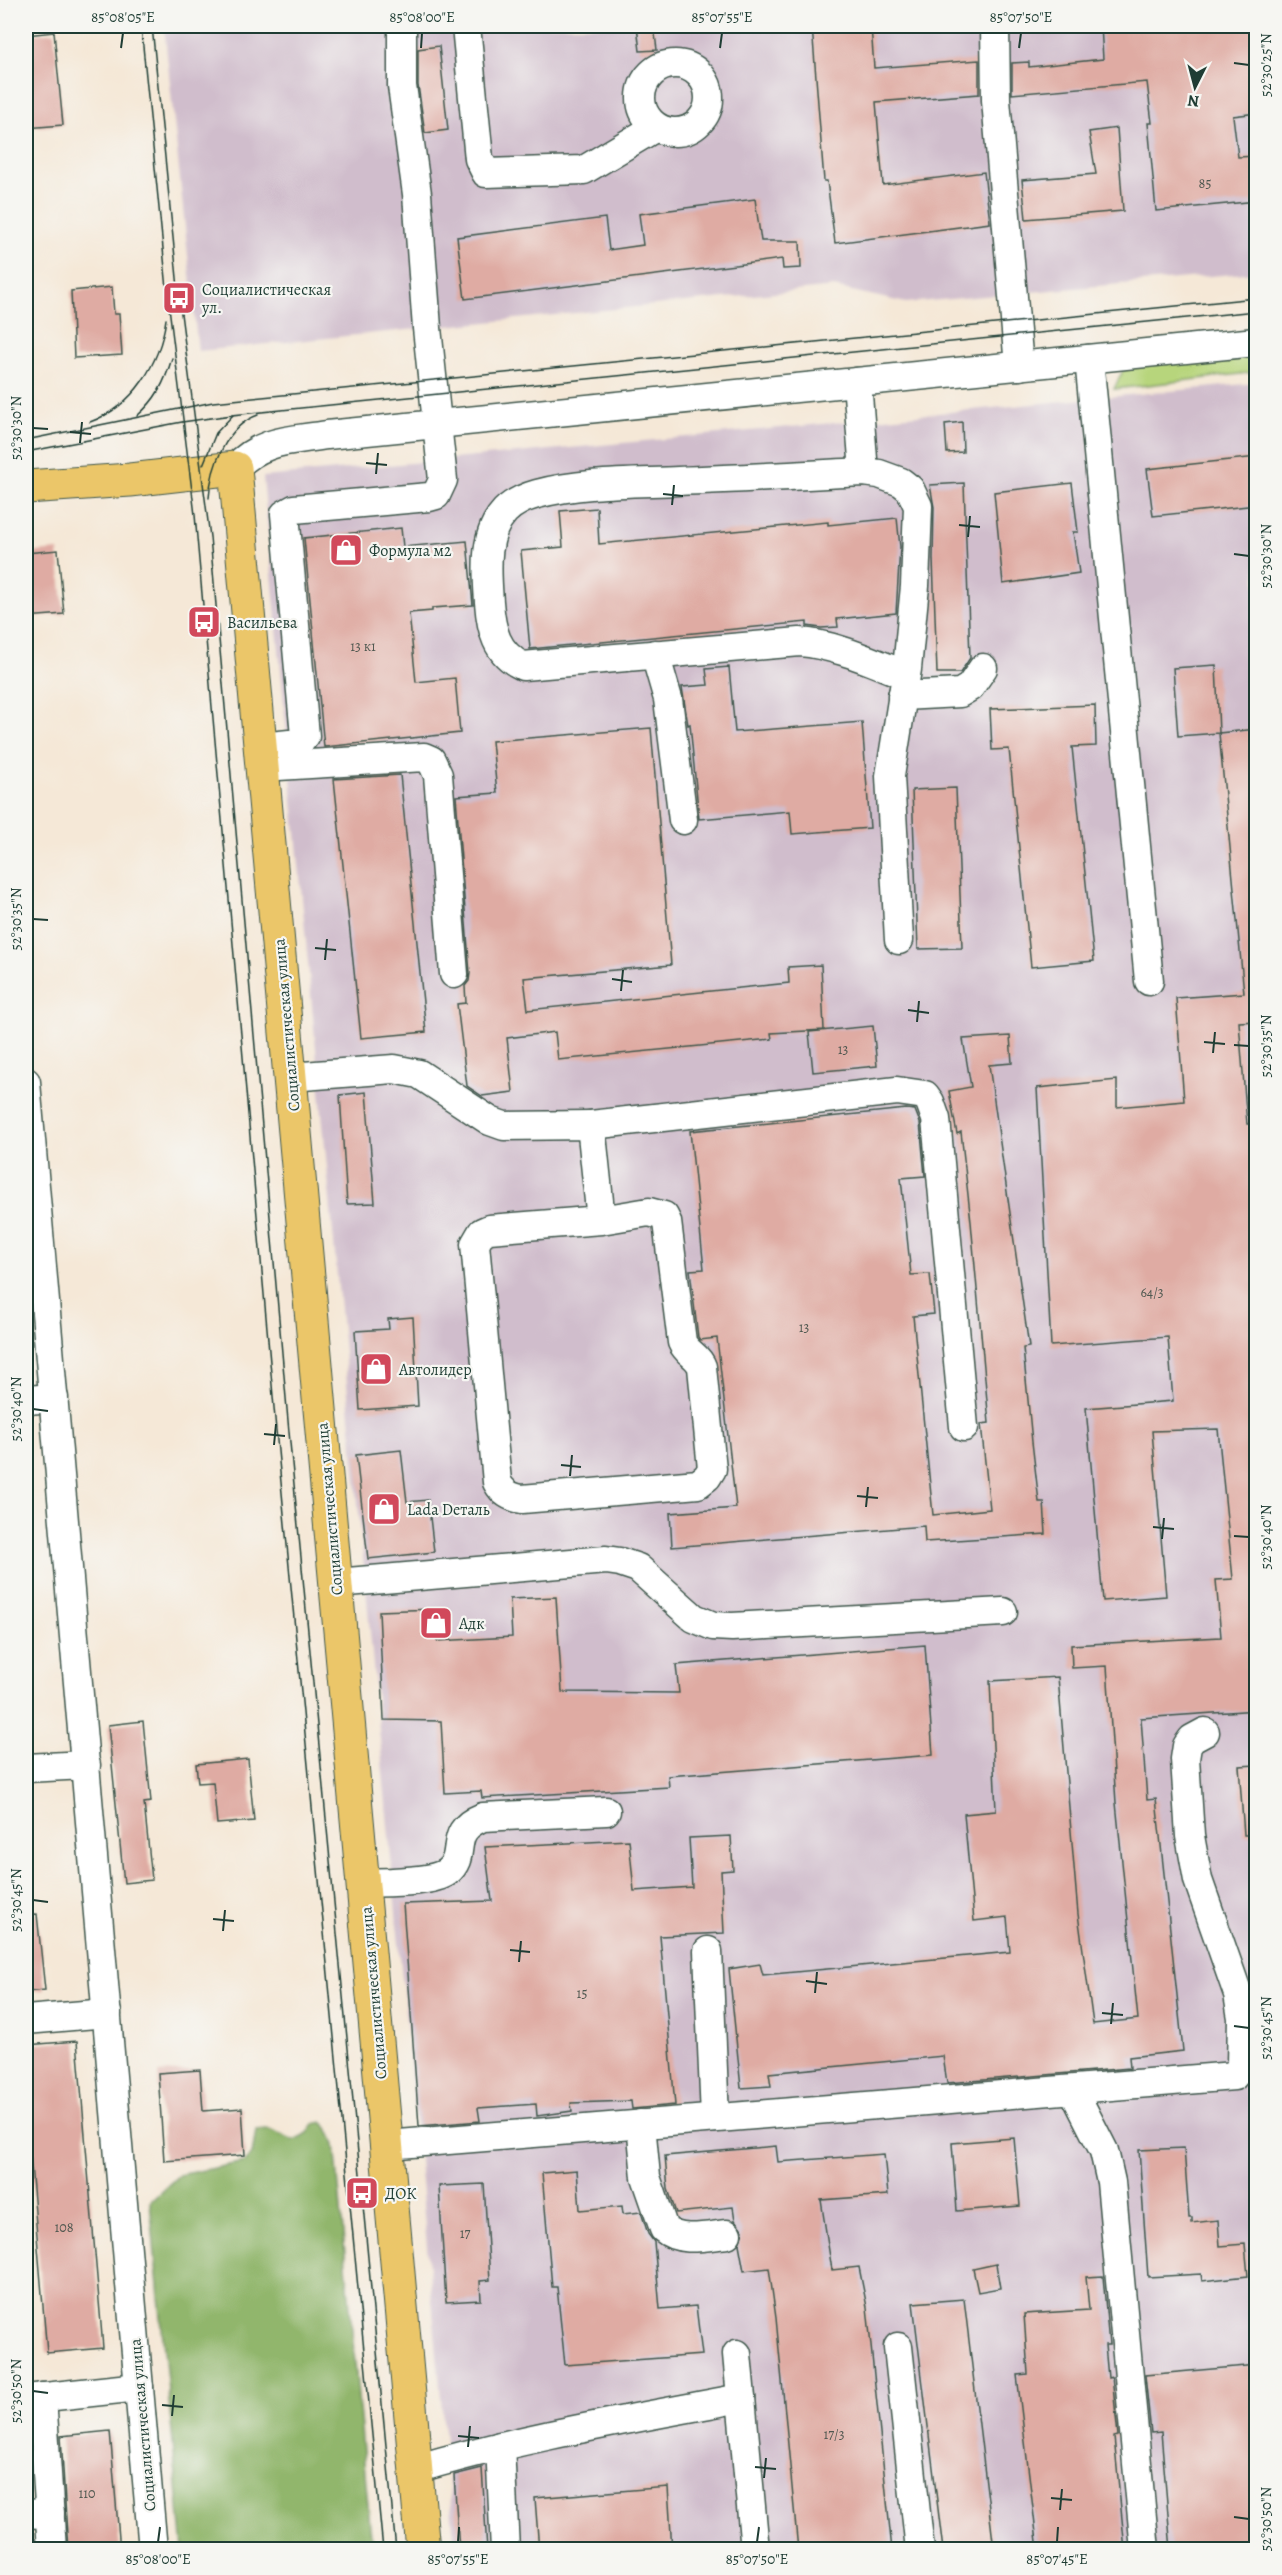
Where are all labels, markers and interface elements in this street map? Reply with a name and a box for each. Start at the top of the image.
text: 85°08'05"E [91,7,155,27]
text: 85°08'00"E [389,7,455,27]
text: 85°07'55"E [691,7,753,27]
text: 85°07'50"E [990,7,1052,27]
text: 52°30'25"N [1256,33,1276,97]
north arrow [1165,57,1225,117]
text: N [1186,89,1200,112]
house number: 85 [1199,174,1211,193]
place label: Социалистическая ул. [201,279,331,319]
bus stop icon: Социалистическая ул. [161,280,197,316]
text: 52°30'30"N [6,396,26,460]
text: 52°30'30"N [1256,524,1276,588]
shop icon: Формула м2 [328,532,364,568]
place label: Формула м2 [369,540,452,562]
bus stop icon: Васильева [186,604,222,640]
place label: Васильева [227,612,298,634]
house number: 13 к1 [350,637,376,656]
text: 52°30'35"N [6,887,26,950]
street label: Социалистическая улица [268,937,306,1112]
text: 52°30'35"N [1256,1014,1276,1077]
house number: 13 [838,1040,848,1059]
house number: 64/3 [1140,1283,1164,1302]
house number: 13 [799,1318,809,1337]
shop icon: Автолидер [358,1351,394,1387]
place label: Автолидер [398,1359,472,1381]
text: 52°30'40"N [6,1376,26,1442]
street label: Социалистическая улица [311,1421,349,1596]
shop icon: Lada Dеталь [366,1491,402,1527]
place label: Lada Dеталь [407,1499,490,1521]
text: 52°30'40"N [1256,1504,1276,1570]
shop icon: Адк [418,1605,454,1641]
place label: Адк [458,1613,485,1635]
text: 52°30'45"N [6,1868,26,1932]
street label: Социалистическая улица [355,1905,393,2080]
house number: 15 [577,1984,587,2003]
text: 52°30'45"N [1256,1996,1276,2060]
bus stop icon: ДОК [344,2175,380,2211]
place label: ДОК [385,2183,417,2205]
house number: 108 [54,2218,74,2237]
house number: 17 [460,2224,470,2243]
street label: Социалистическая улица [124,2337,162,2512]
text: 52°30'50"N [6,2358,26,2423]
house number: 17/3 [823,2425,845,2444]
house number: 110 [78,2484,96,2503]
text: 52°30'50"N [1256,2486,1276,2551]
text: 85°08'00"E [125,2549,191,2569]
text: 85°07'55"E [427,2549,489,2569]
text: 85°07'50"E [726,2549,788,2569]
text: 85°07'45"E [1026,2549,1088,2569]

